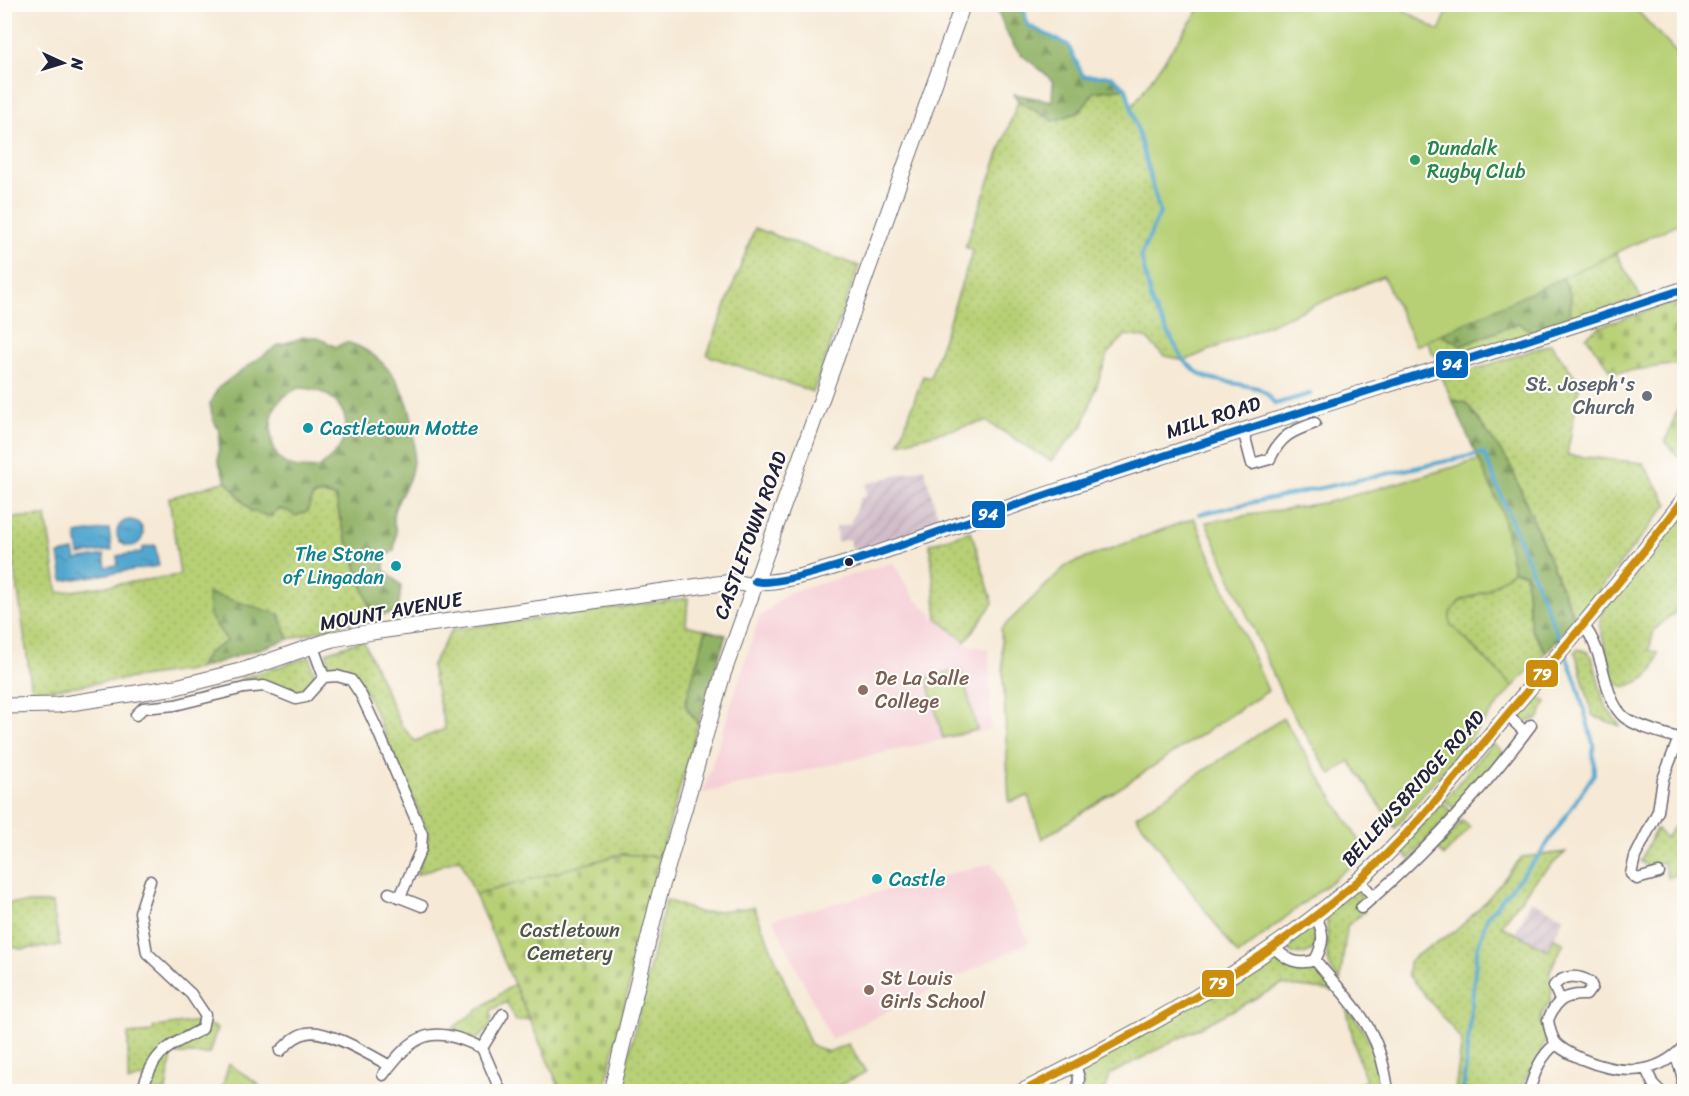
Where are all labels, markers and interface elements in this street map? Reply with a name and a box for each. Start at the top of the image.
north arrow [33,33,93,93]
text: N [63,56,92,71]
place label: Dundalk Rugby Club [1427,131,1526,189]
marker: Dundalk Rugby Club [1408,153,1422,167]
line badge: 94 [1435,350,1469,379]
text: 94 [1442,350,1462,379]
place label: St. Joseph's Church [1526,367,1636,425]
street label: MILL ROAD [1161,386,1265,449]
marker: St. Joseph's Church [1640,389,1654,403]
place label: Castletown Motte [320,411,478,446]
marker: Castletown Motte [301,421,315,435]
street label: CASTLETOWN ROAD [704,446,797,624]
line badge: 94 [971,500,1006,529]
text: 94 [978,500,998,529]
place label: The Stone of Lingadan [283,537,384,595]
unlabelled marker [843,556,855,568]
marker: The Stone of Lingadan [389,559,403,573]
street label: MOUNT AVENUE [317,581,467,641]
line badge: 79 [1525,659,1559,688]
text: 79 [1533,660,1552,689]
place label: De La Salle College [875,661,969,719]
marker: De La Salle College [856,683,870,697]
street label: BELLEWSBRIDGE ROAD [1333,701,1494,875]
place label: Castle [889,862,945,897]
marker: Castle [870,872,884,886]
park label: Castletown Cemetery [520,913,620,971]
place label: St Louis Girls School [881,961,986,1019]
line badge: 79 [1201,969,1235,998]
text: 79 [1209,969,1228,998]
marker: St Louis Girls School [862,983,876,997]

